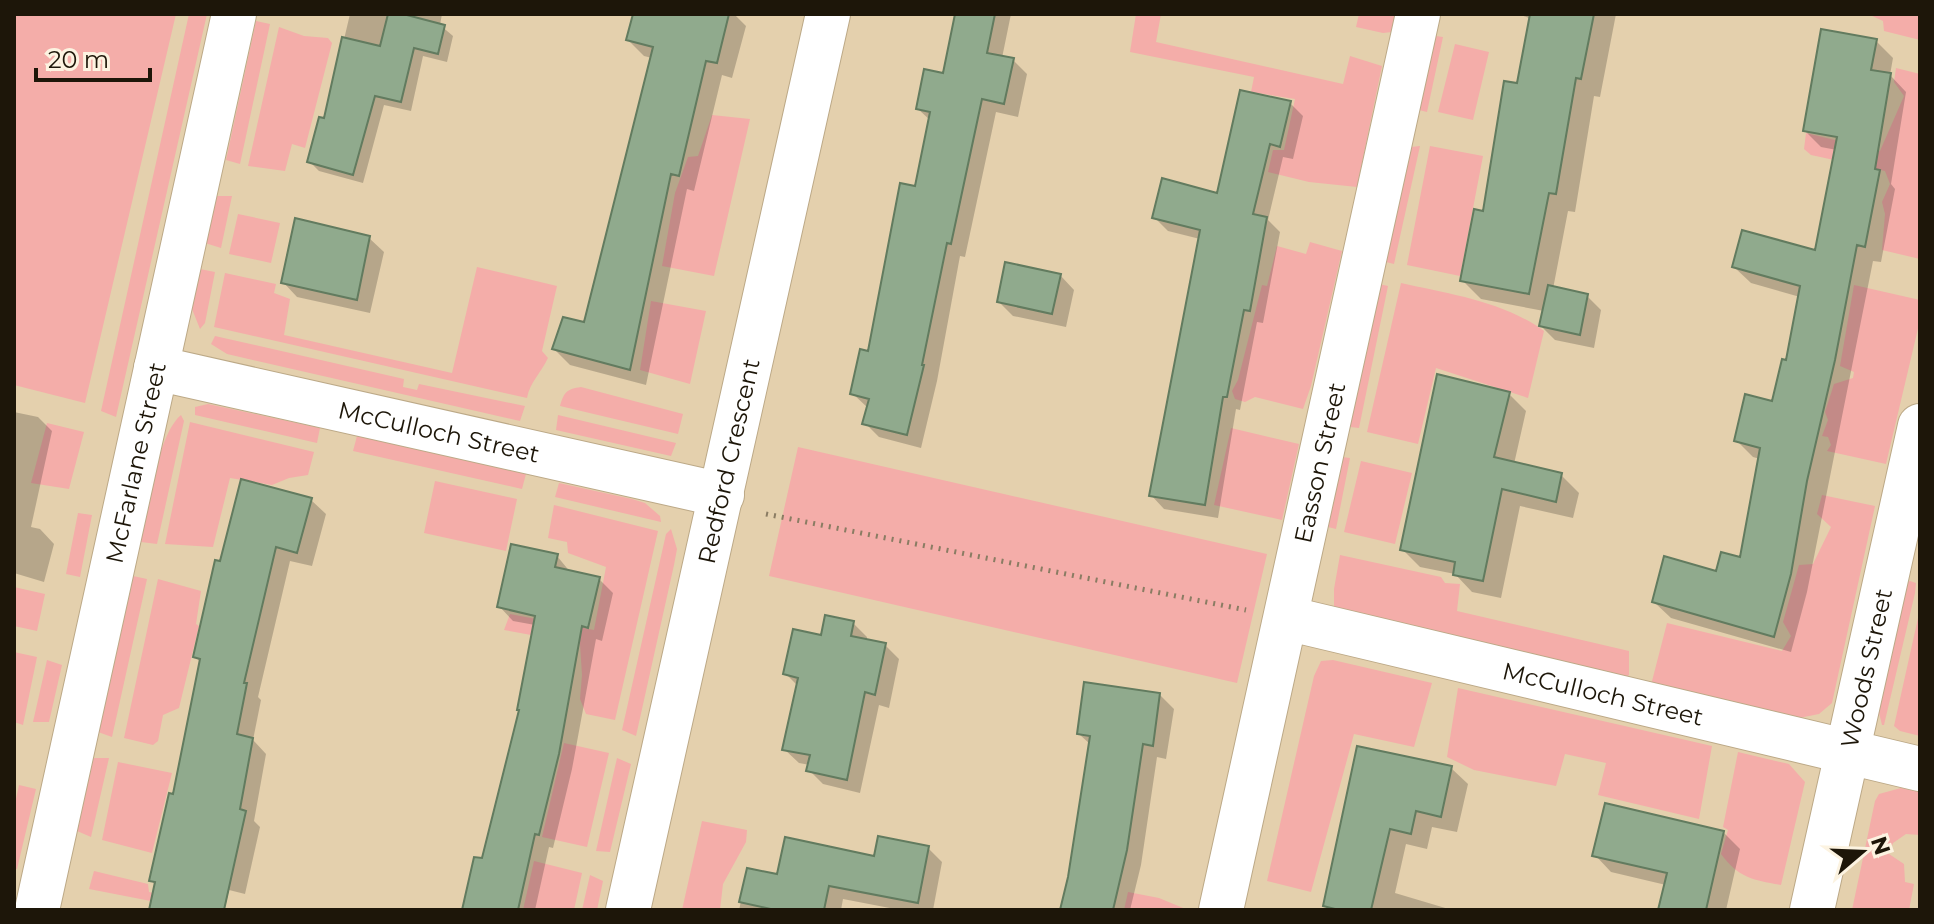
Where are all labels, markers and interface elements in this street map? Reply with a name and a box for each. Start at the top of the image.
scale bar [36,32,150,82]
text: 20 m [48,45,109,74]
street label: Redford Crescent [691,355,765,566]
street label: McFarlane Street [99,359,172,566]
street label: Easson Street [1288,379,1351,546]
street label: McCulloch Street [335,395,543,468]
street label: Woods Street [1834,585,1898,750]
street label: McCulloch Street [1500,656,1707,732]
north arrow [1822,812,1902,892]
text: N [1865,833,1896,858]

